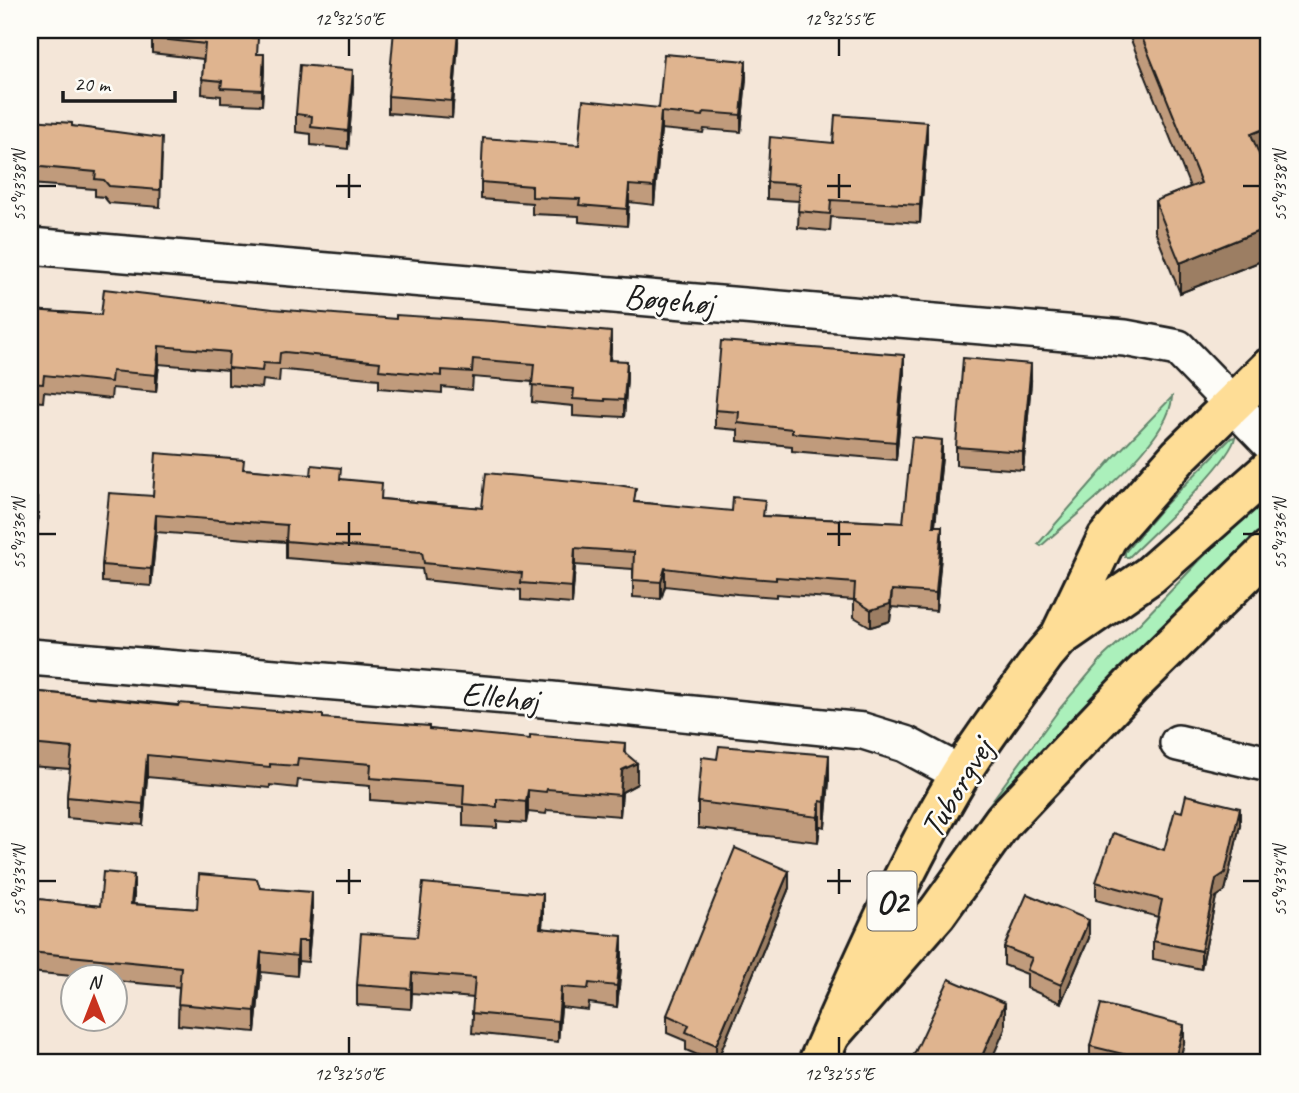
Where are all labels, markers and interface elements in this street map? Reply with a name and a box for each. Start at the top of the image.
text: 12°32'50"E [314,8,386,30]
text: 12°32'55"E [804,8,876,30]
scale bar [63,60,175,104]
text: 20 m [74,71,112,97]
text: 55°43'38"N [8,147,30,221]
text: 55°43'38"N [1269,147,1291,221]
street label: Bøgehøj [622,273,719,326]
text: 55°43'36"N [8,495,30,569]
text: 55°43'36"N [1269,495,1291,569]
street label: Ellehøj [460,671,544,723]
street label: Tuborgvej [909,726,1006,846]
text: 55°43'34"N [8,842,30,916]
text: 55°43'34"N [1269,842,1291,916]
road number: O2 [868,872,917,931]
north arrow [60,964,130,1034]
text: N [88,970,103,994]
text: 12°32'50"E [314,1063,386,1085]
text: 12°32'55"E [804,1063,876,1085]

